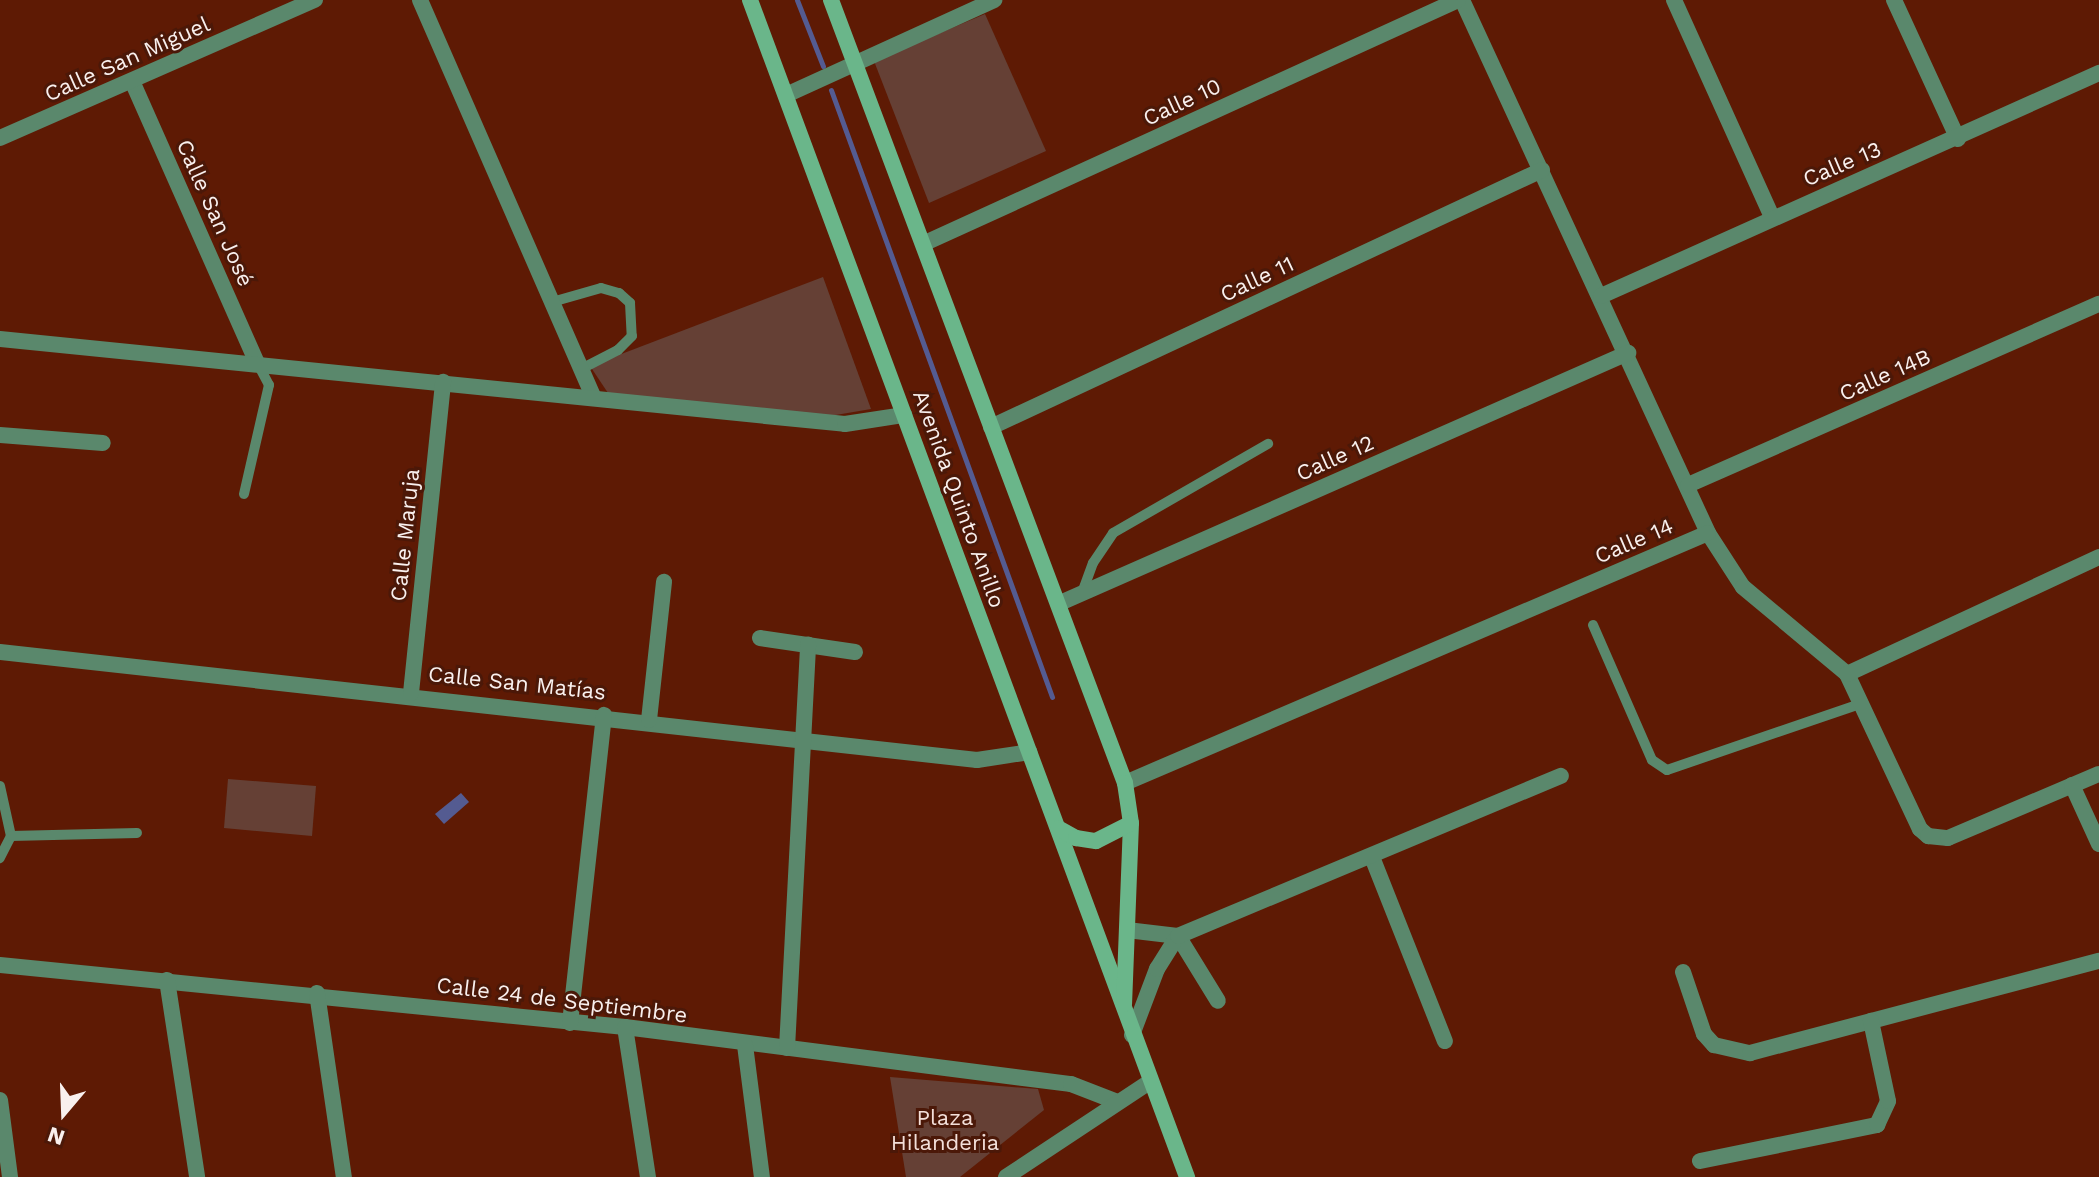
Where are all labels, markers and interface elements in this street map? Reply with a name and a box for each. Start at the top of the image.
street label: Calle San Miguel [40,11,214,107]
street label: Calle 10 [1139,72,1225,132]
street label: Calle San José [171,135,259,291]
street label: Calle 13 [1799,136,1885,192]
street label: Calle 11 [1216,250,1298,308]
street label: Calle 14B [1835,343,1935,407]
street label: Avenida Quinto Anillo [907,386,1011,612]
street label: Calle 12 [1292,429,1378,487]
street label: Calle Maruja [385,467,425,603]
street label: Calle 14 [1591,513,1677,569]
street label: Calle San Matías [427,661,607,705]
street label: Calle 24 de Septiembre [435,972,689,1028]
north arrow [24,1073,104,1153]
park label: Plaza Hilanderia [891,1104,999,1156]
text: N [44,1122,68,1151]

